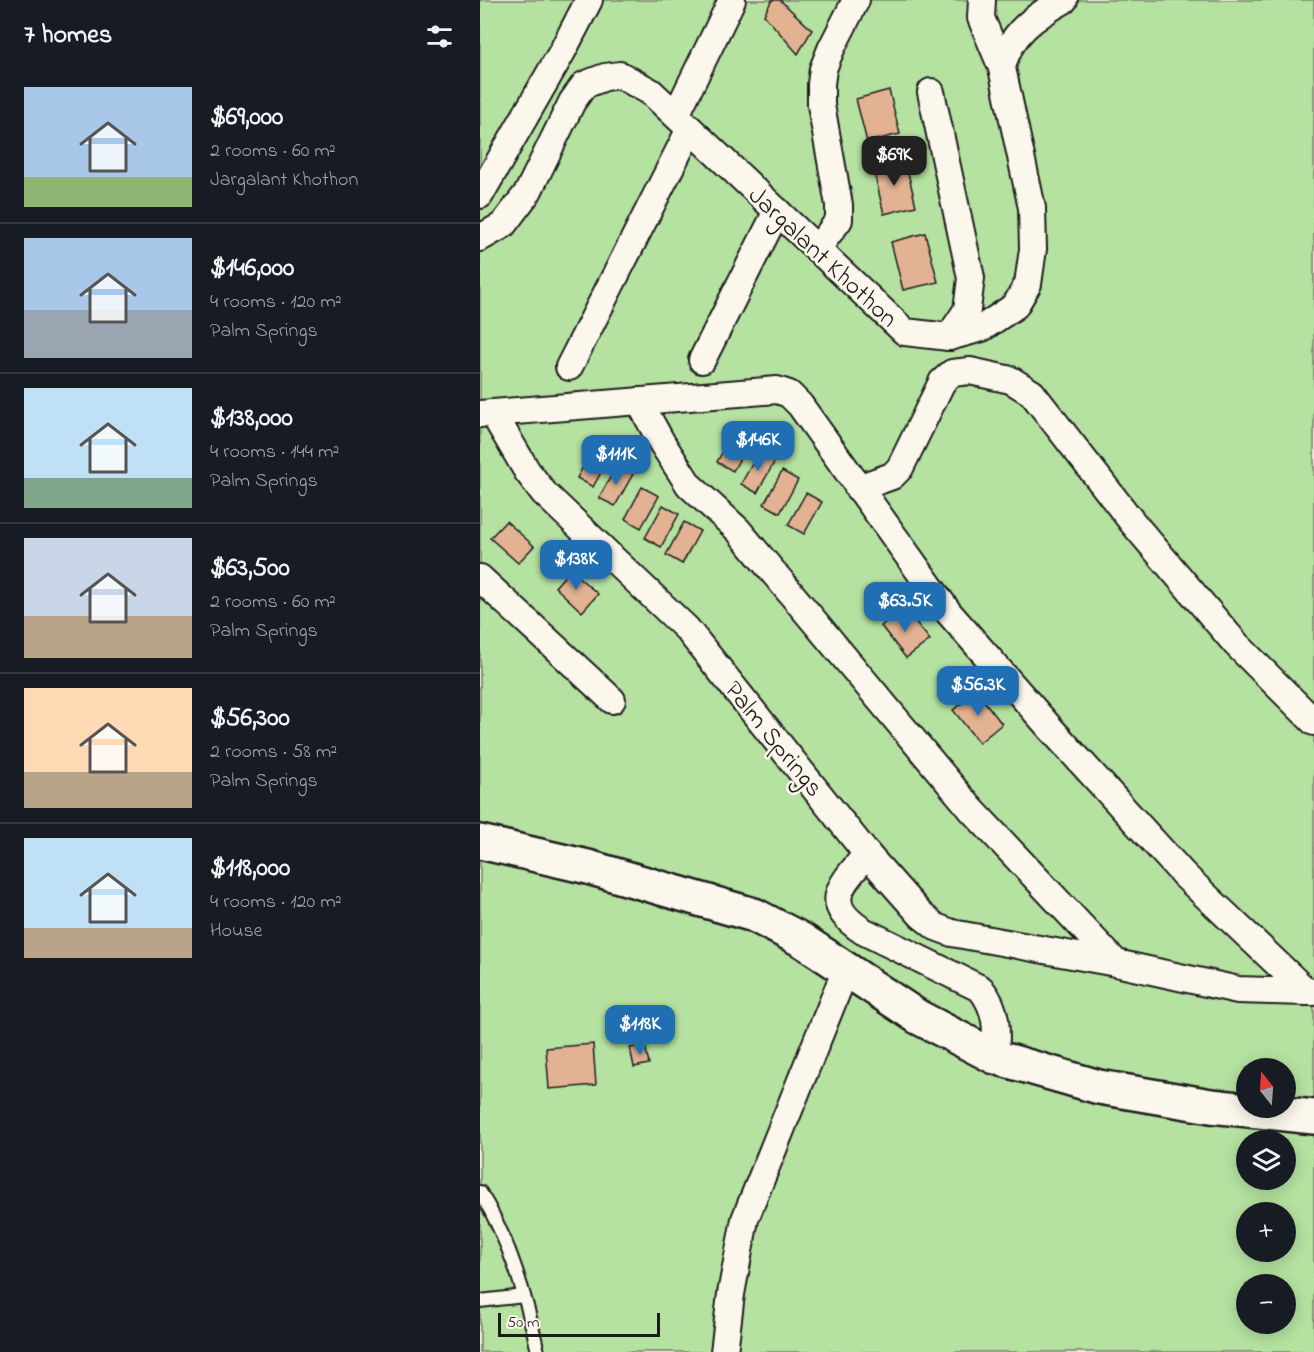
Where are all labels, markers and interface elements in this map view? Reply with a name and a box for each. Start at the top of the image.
text: 7 homes [24,17,112,55]
icon: filters [423,20,456,53]
text: $69,000 [210,99,283,137]
icon: home [72,111,144,183]
pin: $69K [858,136,930,187]
text: 2 rooms · 60 m² [210,137,336,166]
text: $69K [876,141,912,170]
text: Jargalant Khothon [210,166,358,195]
street label: Jargalant Khothon [738,179,905,338]
text: $146,000 [210,250,294,288]
icon: home [72,262,144,334]
text: 4 rooms · 120 m² [210,288,342,317]
text: Palm Springs [210,317,318,346]
text: $138,000 [210,400,293,438]
icon: home [72,412,144,484]
pin: $146K [716,421,800,472]
text: $146K [735,426,781,455]
pin: $111K [574,435,658,486]
text: 4 rooms · 144 m² [210,438,340,467]
text: $111K [596,440,636,469]
text: Palm Springs [210,467,318,496]
pin: $138K [534,540,618,591]
text: $138K [554,545,598,574]
text: $63,500 [210,550,290,588]
icon: home [72,562,144,634]
pin: $63.5K [856,582,954,633]
text: $63.5K [878,587,932,616]
text: 2 rooms · 60 m² [210,588,336,617]
text: Palm Springs [210,617,318,646]
pin: $56.3K [929,666,1027,717]
text: $56.3K [951,671,1005,700]
street label: Palm Springs [714,674,831,806]
text: $56,300 [210,700,290,738]
icon: home [72,712,144,784]
text: 2 rooms · 58 m² [210,738,337,767]
text: Palm Springs [210,767,318,796]
text: $118,000 [210,850,290,888]
icon: home [72,862,144,934]
text: 4 rooms · 120 m² [210,888,342,917]
text: House [210,917,263,946]
pin: $118K [598,1005,682,1056]
text: $118K [619,1010,661,1039]
north arrow [1236,1058,1296,1118]
map controls [1236,1058,1296,1334]
button: layers [1236,1130,1296,1190]
button: + [1236,1202,1296,1262]
button: − [1236,1274,1296,1334]
scale bar [498,1310,660,1338]
text: 50 m [507,1311,539,1335]

